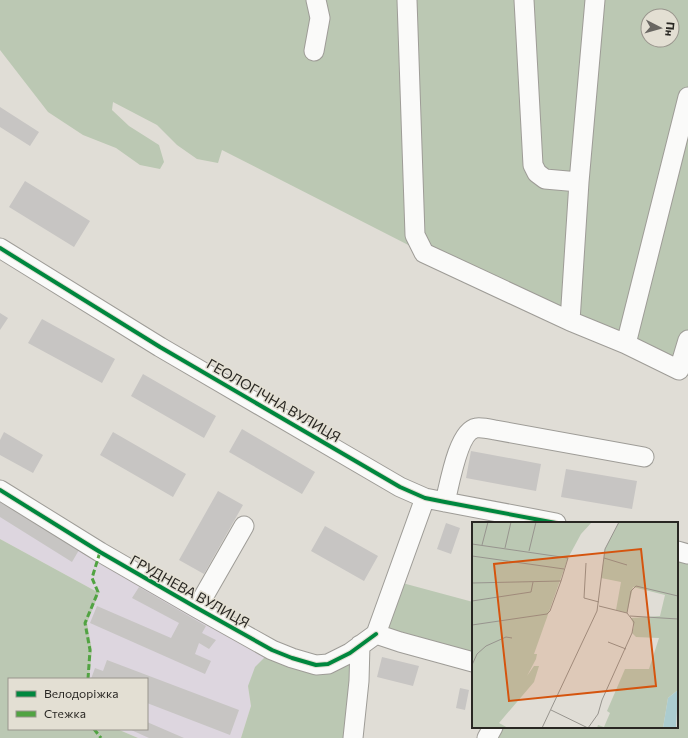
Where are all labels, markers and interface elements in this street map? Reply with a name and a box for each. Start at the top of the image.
north arrow [640,8,680,48]
text: Пн [663,21,678,37]
street label: ГЕОЛОГІЧНА ВУЛИЦЯ [204,355,344,445]
inset map [472,522,678,728]
street label: ГРУДНЕВА ВУЛИЦЯ [127,551,253,631]
legend [8,678,148,730]
text: Велодоріжка [44,686,119,700]
text: Стежка [44,706,86,720]

